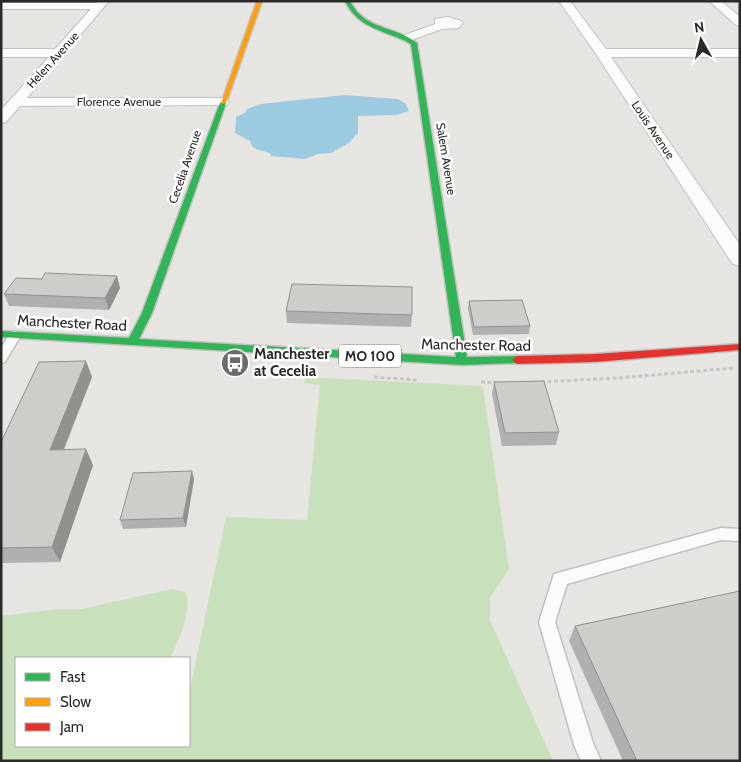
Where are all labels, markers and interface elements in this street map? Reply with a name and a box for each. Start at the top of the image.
north arrow [676,15,726,65]
text: N [693,18,705,37]
street label: Helen Avenue [23,28,82,91]
street label: Florence Avenue [77,94,161,109]
street label: Louis Avenue [628,98,678,162]
street label: Salem Avenue [433,122,460,196]
street label: Cecelia Avenue [165,128,204,206]
street label: Manchester Road [17,311,127,335]
street label: Manchester Road [421,335,531,355]
road number: MO 100 [339,344,401,368]
place label: Manchester at Cecelia [254,345,329,380]
bus stop icon: Manchester at Cecelia [220,348,250,378]
legend [15,657,190,747]
text: Fast [60,668,85,686]
text: Slow [60,693,91,711]
text: Jam [59,718,84,736]

